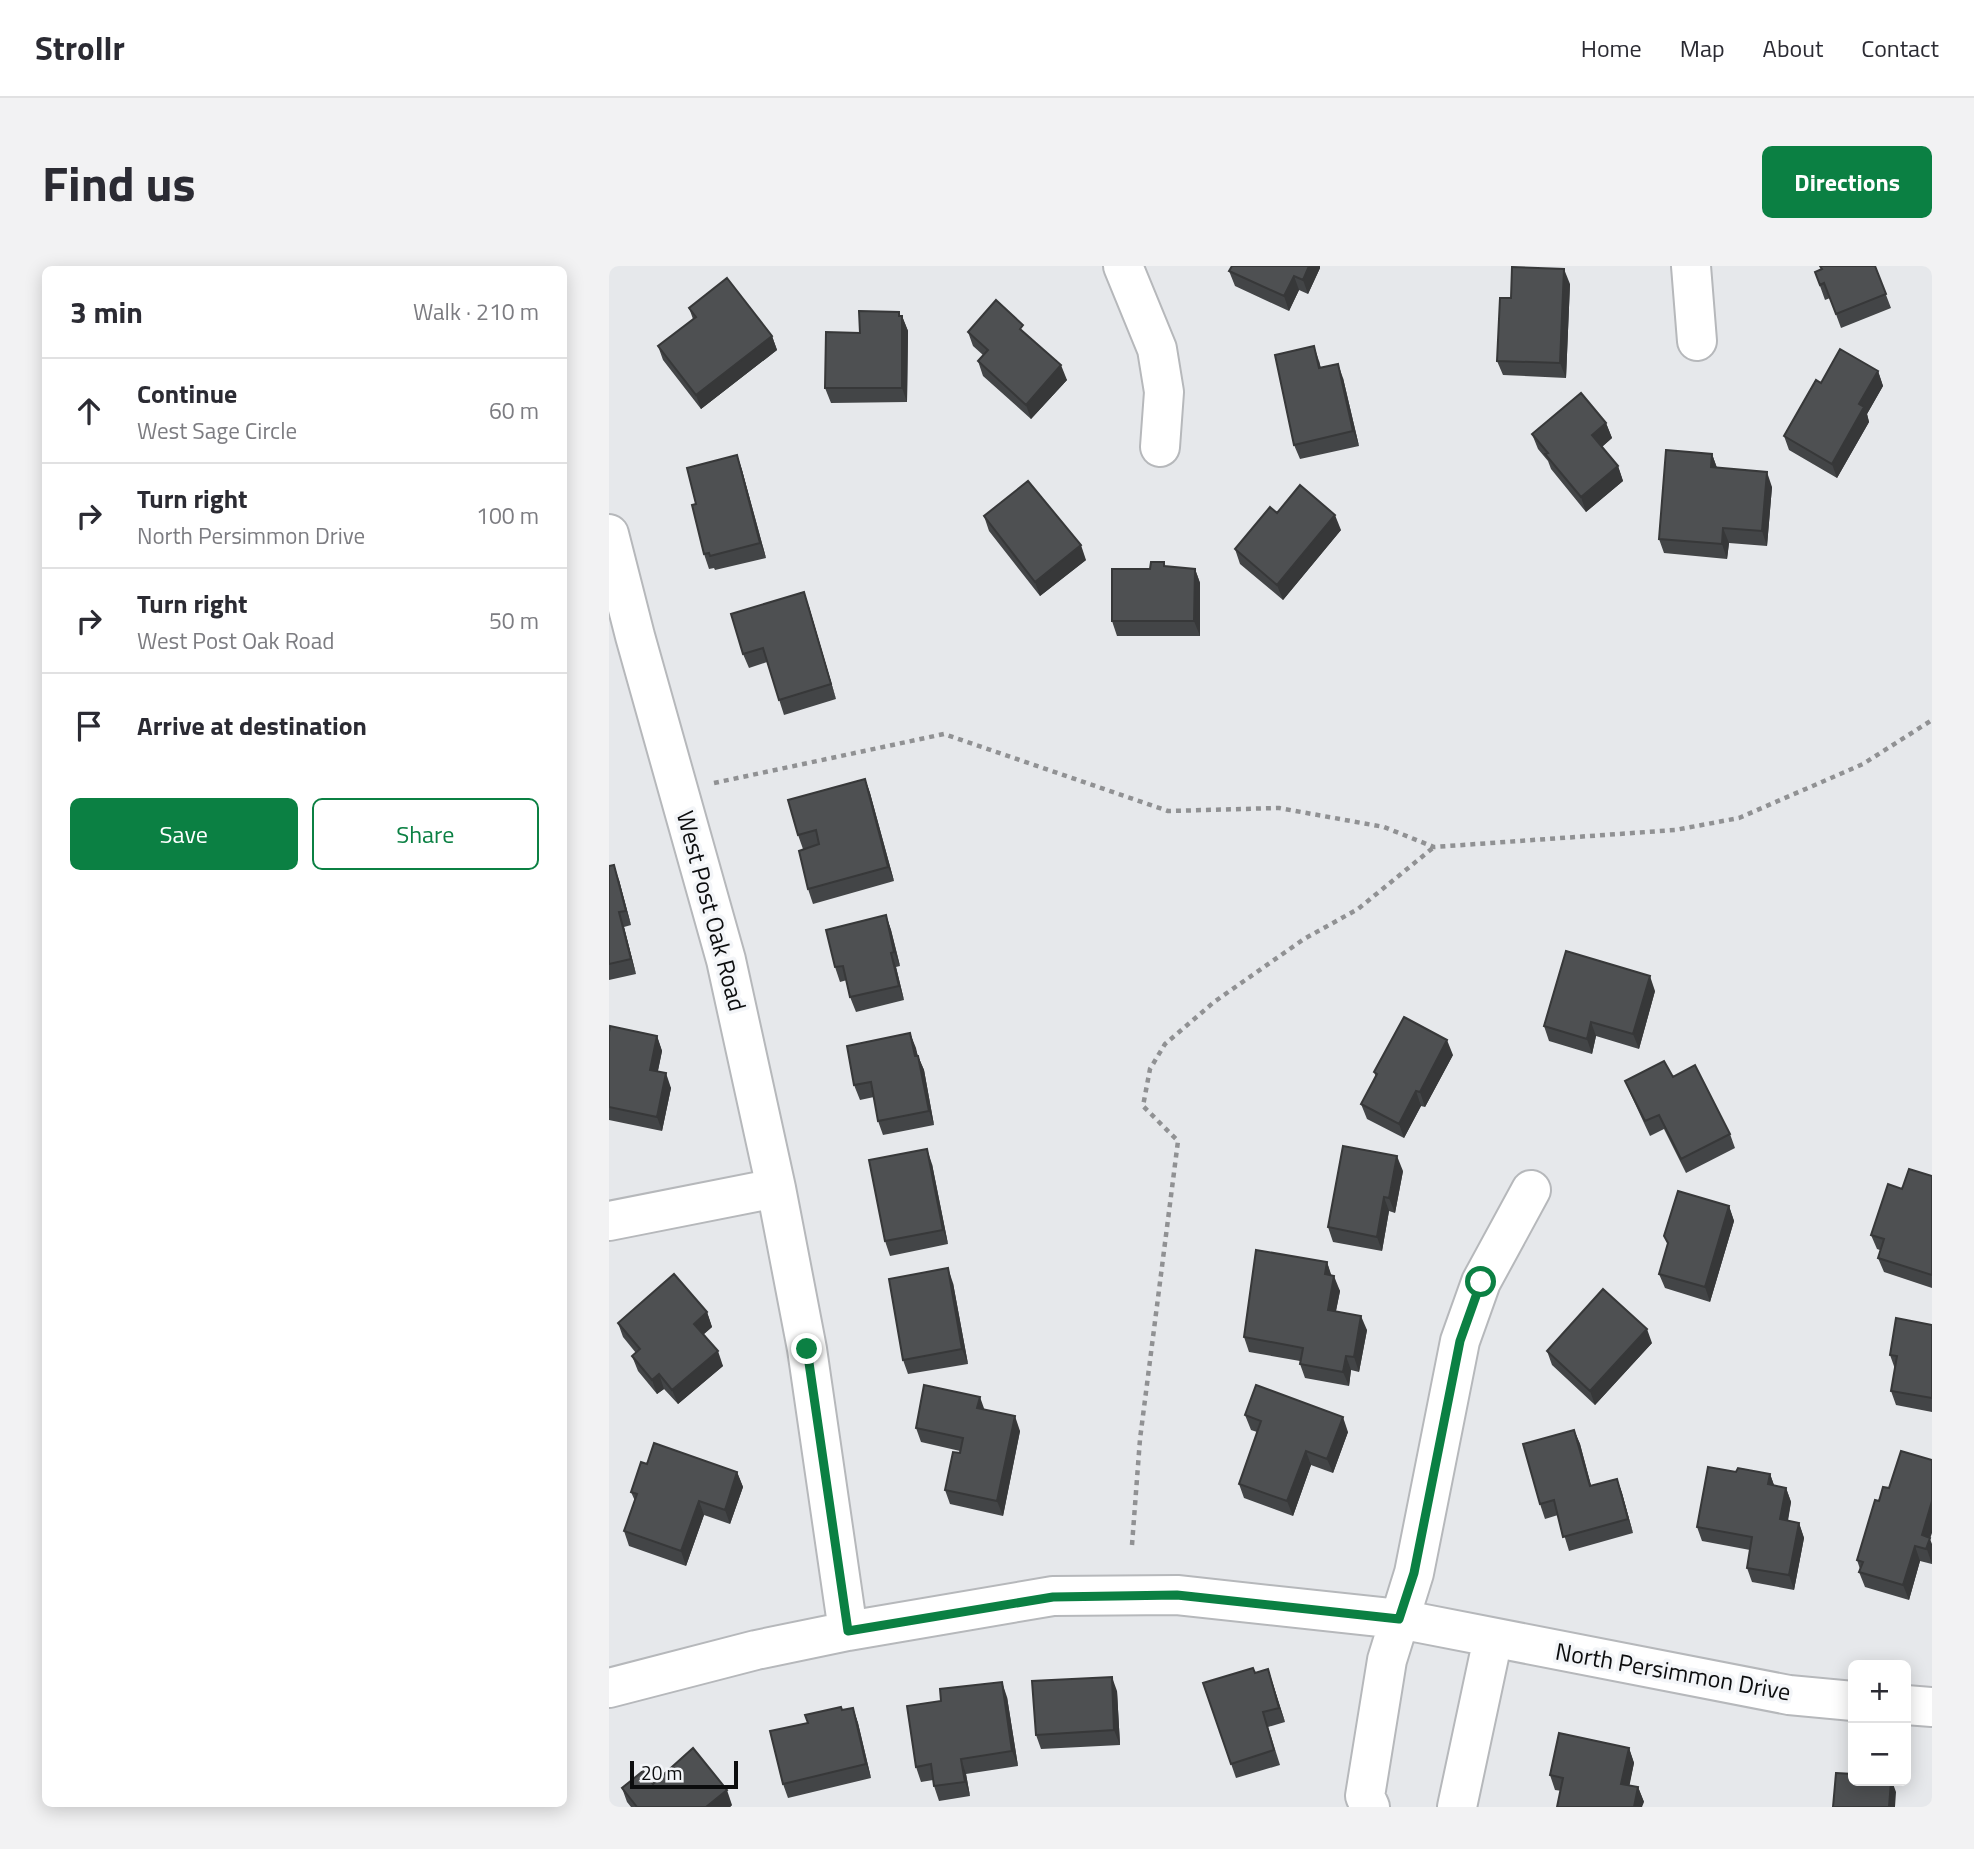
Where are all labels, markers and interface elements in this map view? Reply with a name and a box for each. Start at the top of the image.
text: Strollr [35,23,125,73]
text: Home [1581,30,1642,66]
text: Map [1680,30,1725,66]
text: About [1763,30,1823,66]
text: Contact [1861,30,1939,66]
text: Find us [42,145,196,220]
button: Directions [1762,146,1932,218]
text: 3 min [70,289,143,335]
text: Walk · 210 m [413,294,539,329]
text: Continue [137,374,237,413]
icon: ahead [70,392,108,430]
text: 60 m [489,393,539,428]
text: West Sage Circle [137,413,297,448]
text: Turn right [137,479,248,518]
icon: right [70,497,108,535]
text: 100 m [476,498,539,533]
text: North Persimmon Drive [137,518,365,553]
text: Turn right [137,584,248,623]
icon: right [70,602,108,640]
text: 50 m [489,603,539,638]
text: West Post Oak Road [137,623,334,658]
text: Arrive at destination [137,706,367,745]
icon: arrive [70,707,108,745]
button: Save [70,798,298,870]
button: Share [312,798,539,870]
street label: West Post Oak Road [668,807,756,1015]
route start [1465,1266,1496,1297]
route end [791,1333,822,1364]
street label: North Persimmon Drive [1553,1633,1794,1709]
map controls [1848,1660,1911,1786]
button: + [1848,1660,1911,1723]
button: − [1848,1723,1911,1786]
scale bar [630,1758,739,1790]
text: 20 m [641,1758,682,1787]

